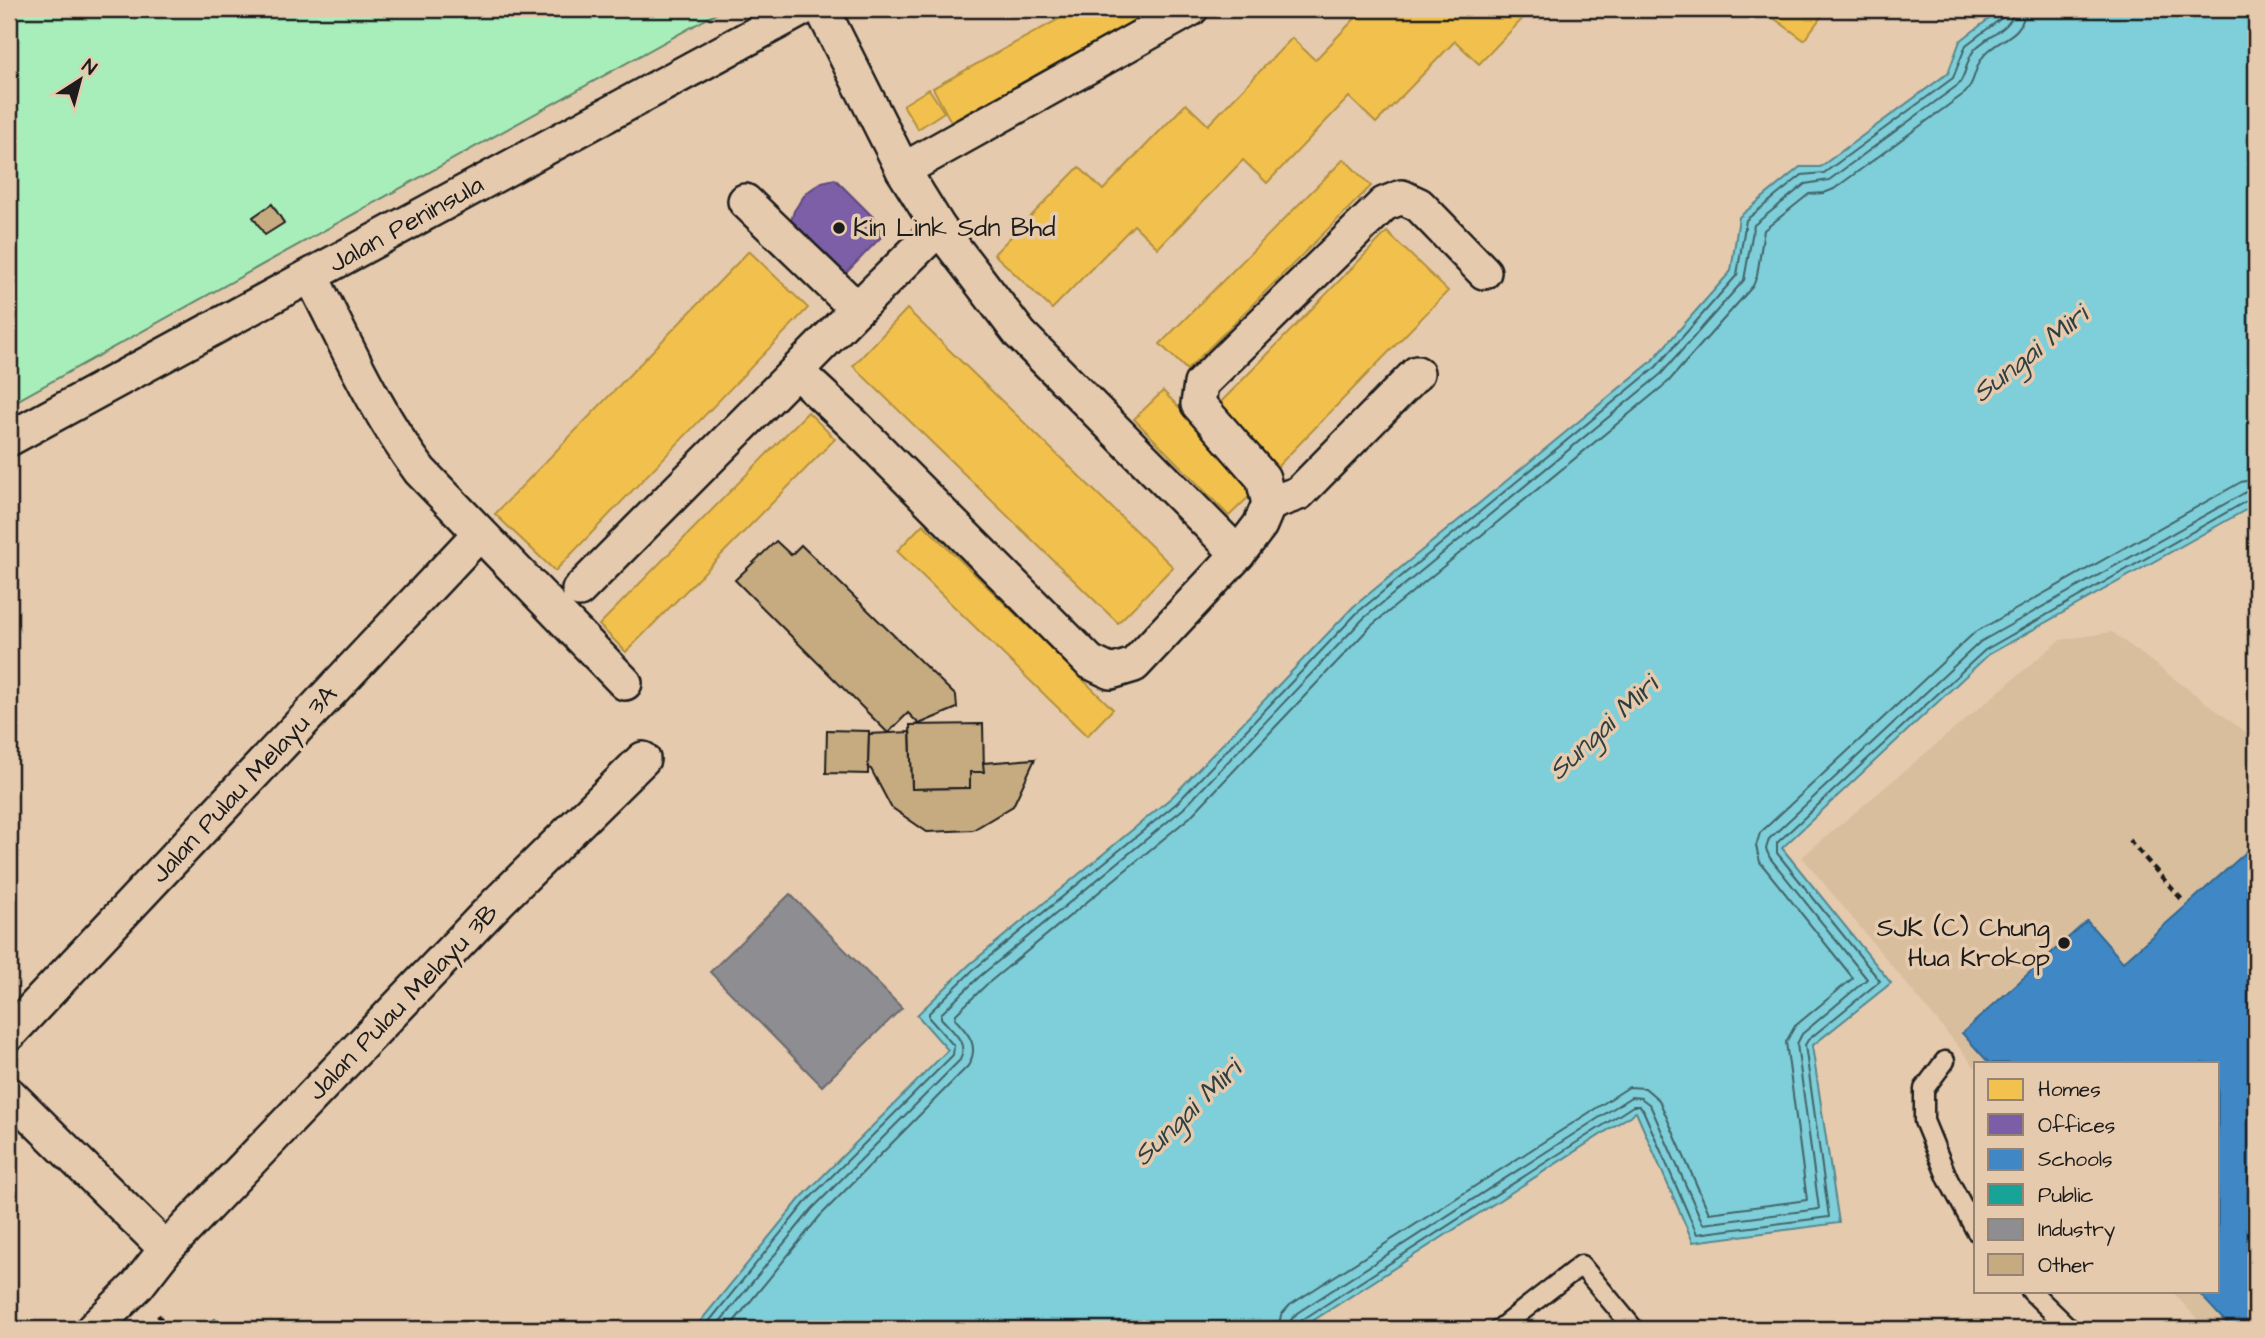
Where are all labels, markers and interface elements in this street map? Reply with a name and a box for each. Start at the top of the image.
north arrow [46,46,116,116]
text: N [76,53,102,82]
street label: Jalan Peninsula [322,167,490,281]
place label: Kin Link Sdn Bhd [853,210,1056,246]
marker: Kin Link Sdn Bhd [831,220,847,236]
water label: Sungai Miri [1964,294,2100,412]
water label: Sungai Miri [1539,664,1670,790]
street label: Jalan Pulau Melayu 3A [142,677,347,892]
street label: Jalan Pulau Melayu 3B [299,896,508,1110]
place label: SJK (C) Chung Hua Krokop [1877,910,2050,976]
marker: SJK (C) Chung Hua Krokop [2056,935,2072,951]
water label: Sungai Miri [1124,1049,1253,1175]
legend [1974,1062,2220,1292]
text: Homes [2038,1075,2101,1104]
text: Offices [2038,1111,2115,1140]
text: Schools [2038,1145,2113,1174]
text: Public [2038,1181,2094,1210]
text: Industry [2038,1215,2116,1246]
text: Other [2038,1251,2094,1280]

